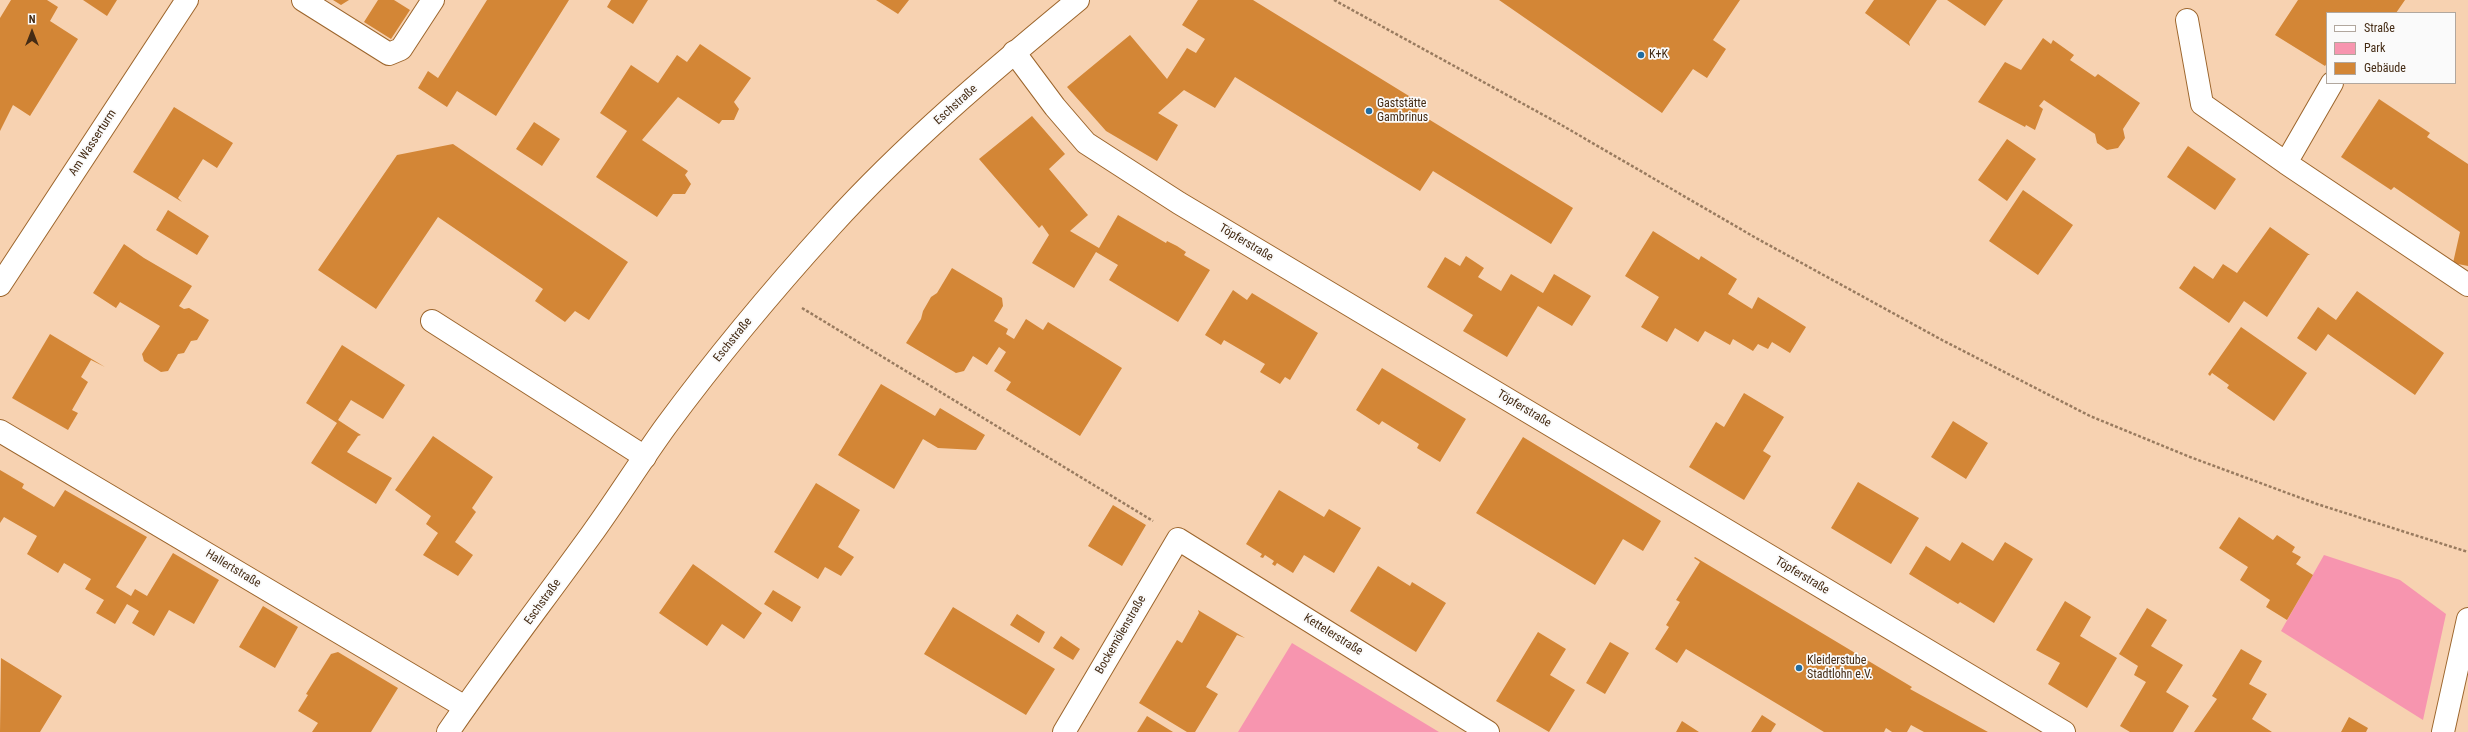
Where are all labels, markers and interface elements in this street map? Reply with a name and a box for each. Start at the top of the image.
north arrow [12,12,52,52]
legend [2326,12,2456,84]
text: N [29,13,35,26]
text: Straße [2364,21,2395,35]
text: Park [2364,41,2385,55]
place label: K+K [1649,48,1668,62]
marker: K+K [1636,50,1646,60]
text: Gebäude [2364,61,2406,75]
street label: Eschstraße [932,82,980,128]
place label: Gaststätte Gambrinus [1377,97,1428,125]
marker: Gaststätte Gambrinus [1364,106,1374,116]
street label: Am Wasserturm [66,107,120,179]
street label: Töpferstraße [1216,221,1276,265]
street label: Eschstraße [711,315,755,365]
street label: Töpferstraße [1494,387,1554,431]
street label: Hallertstraße [203,547,263,591]
street label: Töpferstraße [1772,554,1832,598]
street label: Eschstraße [522,576,564,628]
street label: Bockemölenstraße [1093,593,1149,677]
street label: Kettelerstraße [1301,611,1365,659]
place label: Kleiderstube Stadtlohn e.V. [1807,654,1873,682]
marker: Kleiderstube Stadtlohn e.V. [1794,663,1804,673]

